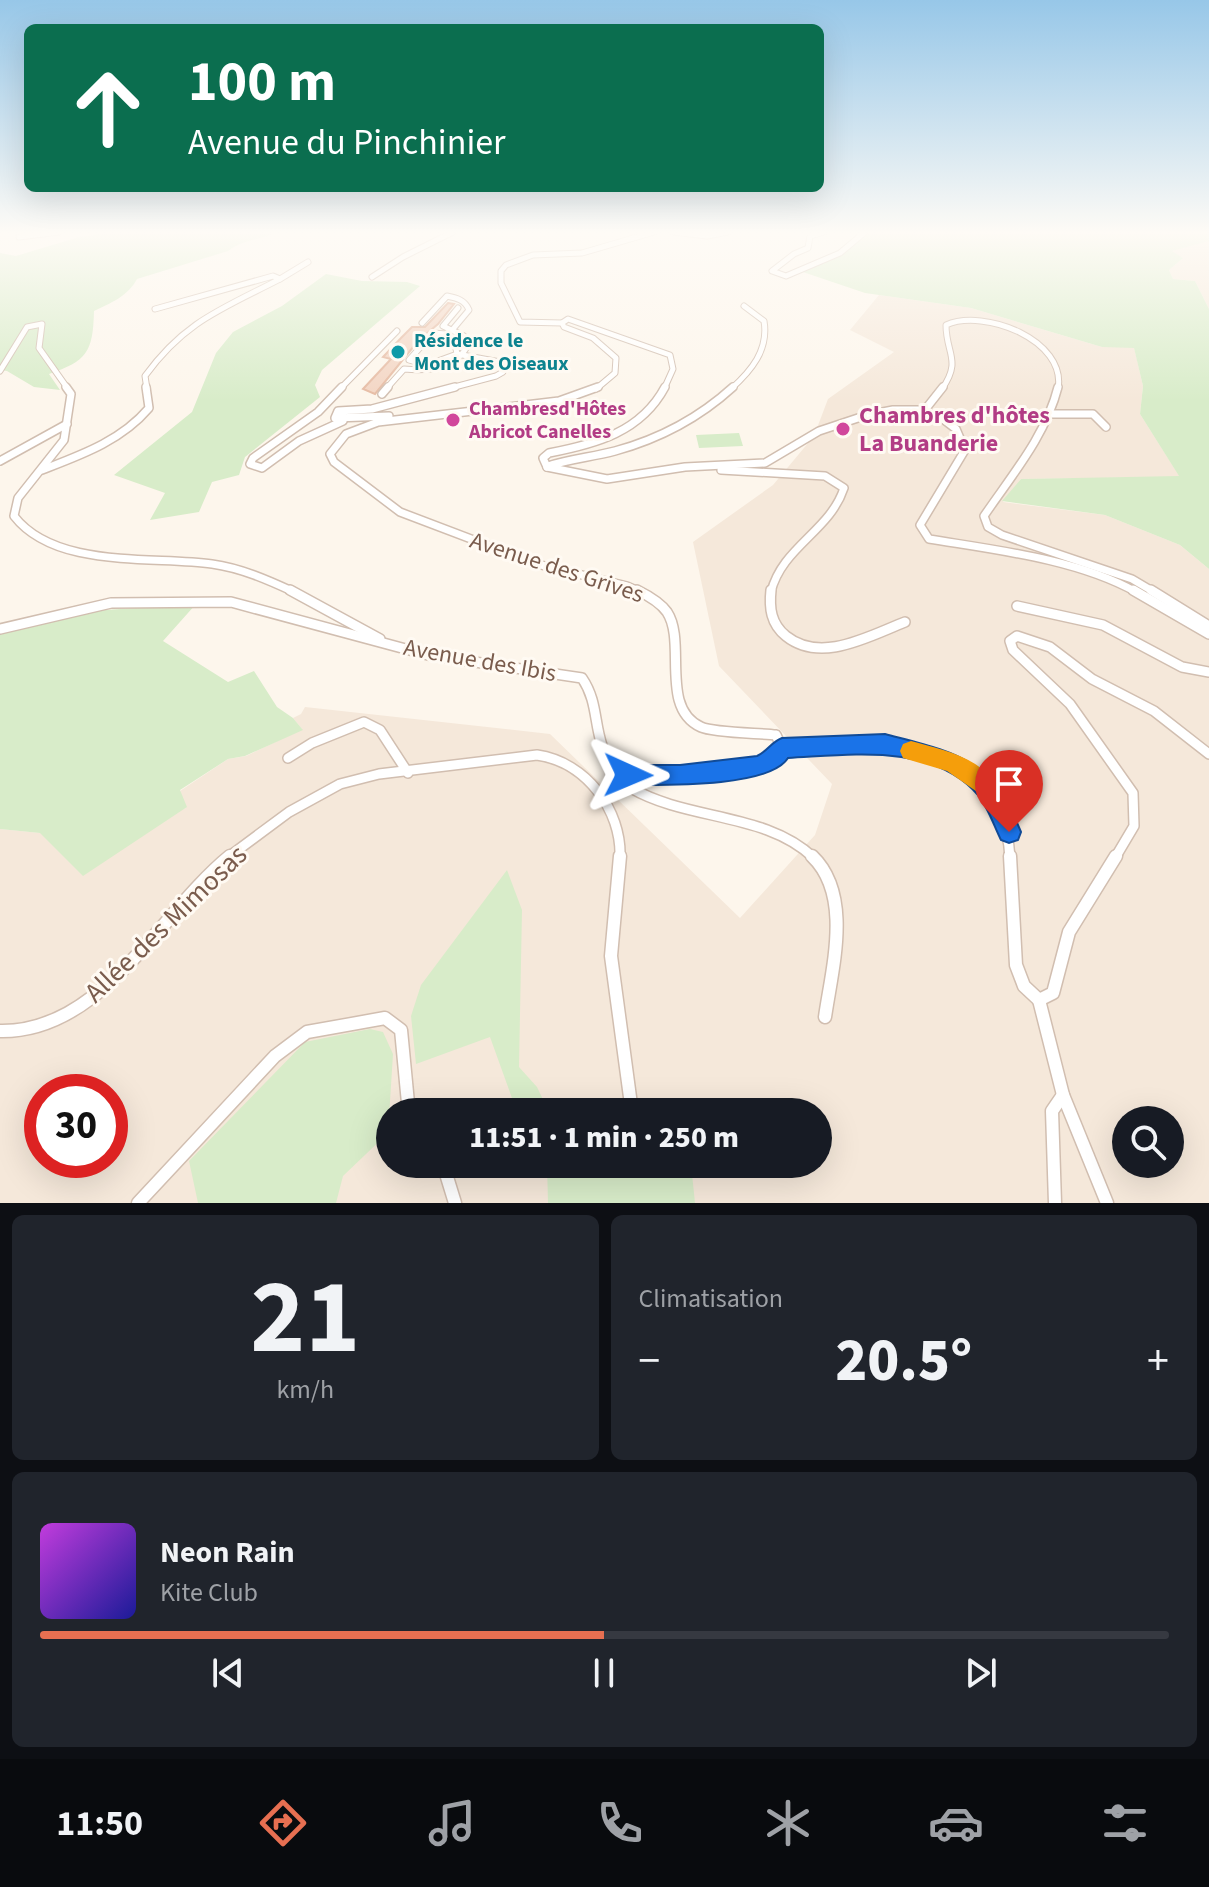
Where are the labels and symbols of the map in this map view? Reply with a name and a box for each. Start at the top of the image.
place label: Résidence le Mont des Oiseaux [414,327,569,378]
marker: Résidence le Mont des Oiseaux [389,343,407,361]
place label: Chambresd'Hôtes Abricot Canelles [468,395,626,446]
place label: Chambres d'hôtes La Buanderie [859,398,1050,461]
marker: Chambresd'Hôtes Abricot Canelles [444,411,462,429]
marker: Chambres d'hôtes La Buanderie [834,420,852,438]
street label: Avenue des Grives [465,523,648,612]
street label: Avenue des Ibis [401,630,559,691]
position arrow [586,733,670,817]
pin [975,750,1043,832]
street label: Allée des Mimosas [75,835,256,1012]
speed limit sign: 30 [24,1074,128,1178]

